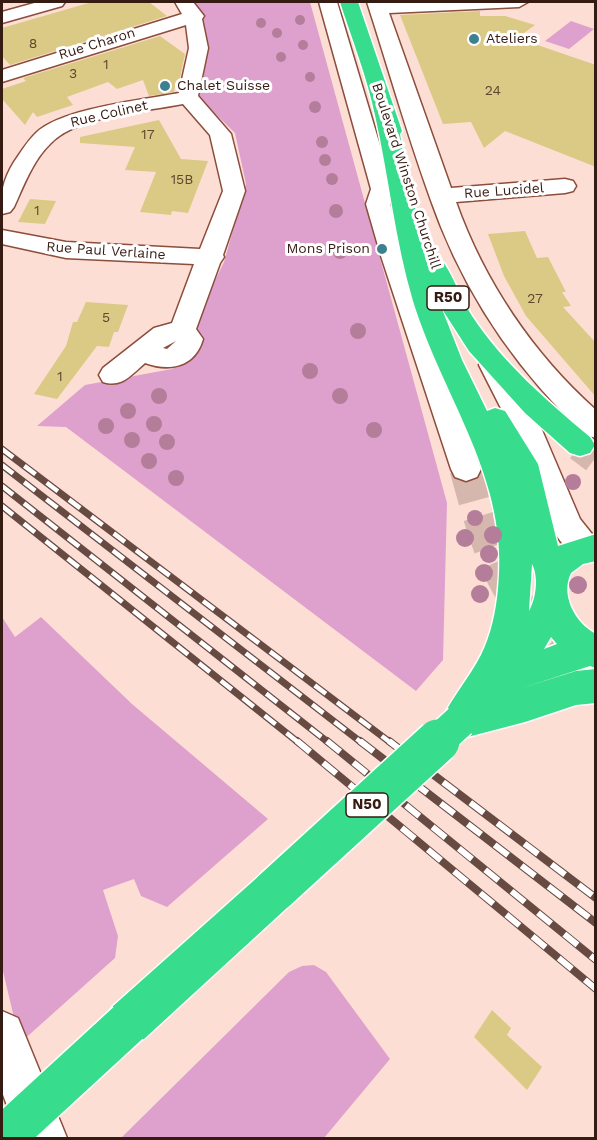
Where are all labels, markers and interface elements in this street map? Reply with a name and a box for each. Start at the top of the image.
street label: Rue Charon [57,24,137,64]
place label: Ateliers [486,31,538,47]
marker: Ateliers [467,32,481,46]
house number: 8 [29,36,37,52]
house number: 1 [103,57,109,73]
house number: 3 [69,66,77,82]
place label: Chalet Suisse [177,78,270,94]
marker: Chalet Suisse [158,79,172,93]
street label: Boulevard Winston Churchill [368,81,444,271]
house number: 24 [485,83,501,99]
street label: Rue Colinet [69,97,149,131]
house number: 17 [141,127,155,143]
house number: 15B [171,172,193,188]
street label: Rue Lucidel [463,180,545,202]
house number: 1 [34,203,40,219]
street label: Rue Paul Verlaine [46,238,166,264]
place label: Mons Prison [287,241,370,257]
marker: Mons Prison [375,242,389,256]
road number: R50 [427,286,469,310]
house number: 27 [527,291,543,307]
house number: 5 [102,310,110,326]
house number: 1 [57,369,63,385]
road number: N50 [346,793,388,817]

